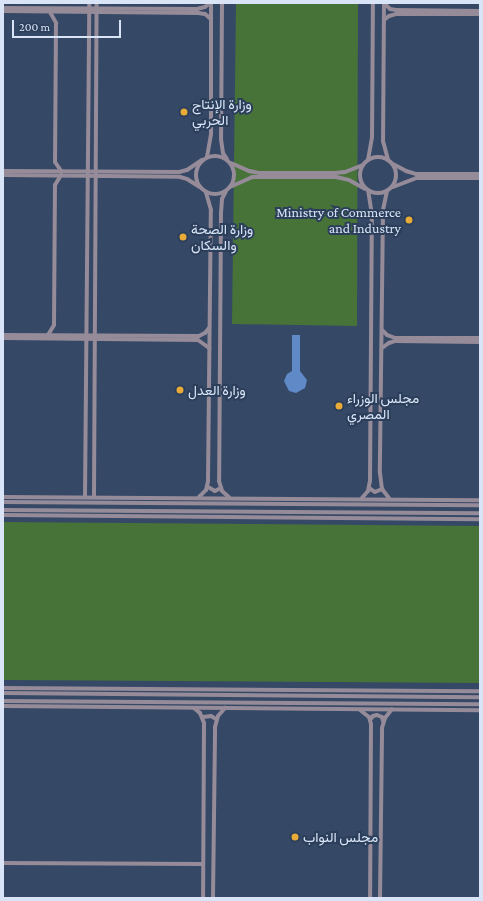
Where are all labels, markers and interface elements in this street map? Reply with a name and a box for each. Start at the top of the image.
scale bar [14,12,123,38]
text: 200 m [19,20,50,34]
place label: وزارة الإنتاج الحربي [192,96,252,128]
marker: وزارة الإنتاج الحربي [179,107,189,117]
place label: Ministry of Commerce and Industry [276,204,401,236]
marker: Ministry of Commerce and Industry [404,215,414,225]
place label: وزارة الصحة والسكان [191,221,253,254]
marker: وزارة الصحة والسكان [178,232,188,242]
place label: وزارة العدل [188,382,246,398]
marker: وزارة العدل [175,385,185,395]
place label: مجلس الوزراء المصري [347,390,419,422]
marker: مجلس الوزراء المصري [334,401,344,411]
place label: مجلس النواب [303,829,378,845]
marker: مجلس النواب [290,832,300,842]

